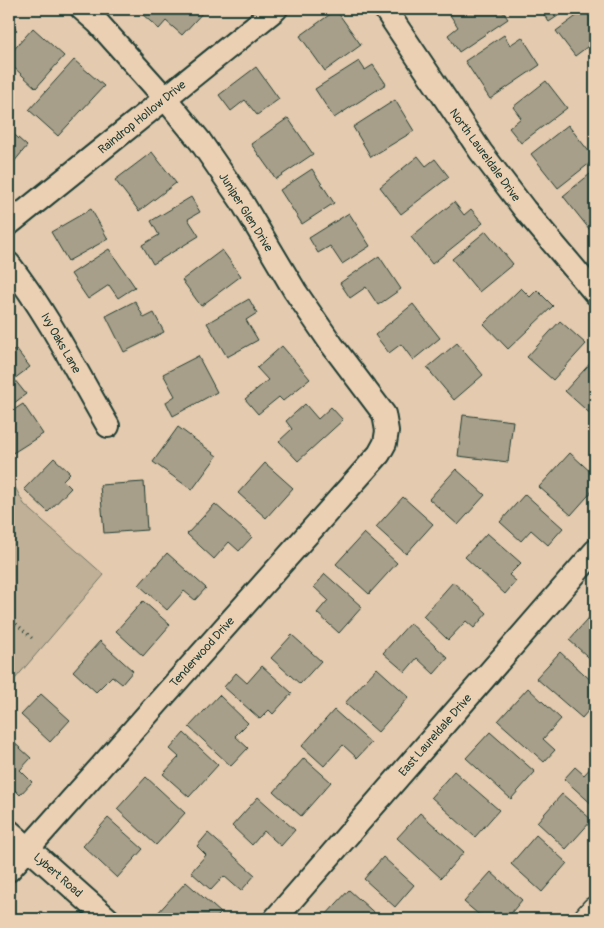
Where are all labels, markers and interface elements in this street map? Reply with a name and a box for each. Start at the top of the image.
street label: Raindrop Hollow Drive [95,77,189,157]
street label: North Laureldale Drive [446,106,523,205]
street label: Juniper Glen Drive [215,170,276,255]
street label: Ivy Oaks Lane [37,310,84,376]
street label: Tenderwood Drive [167,614,238,691]
street label: East Laureldale Drive [396,691,475,780]
street label: Lybert Road [30,850,85,901]

